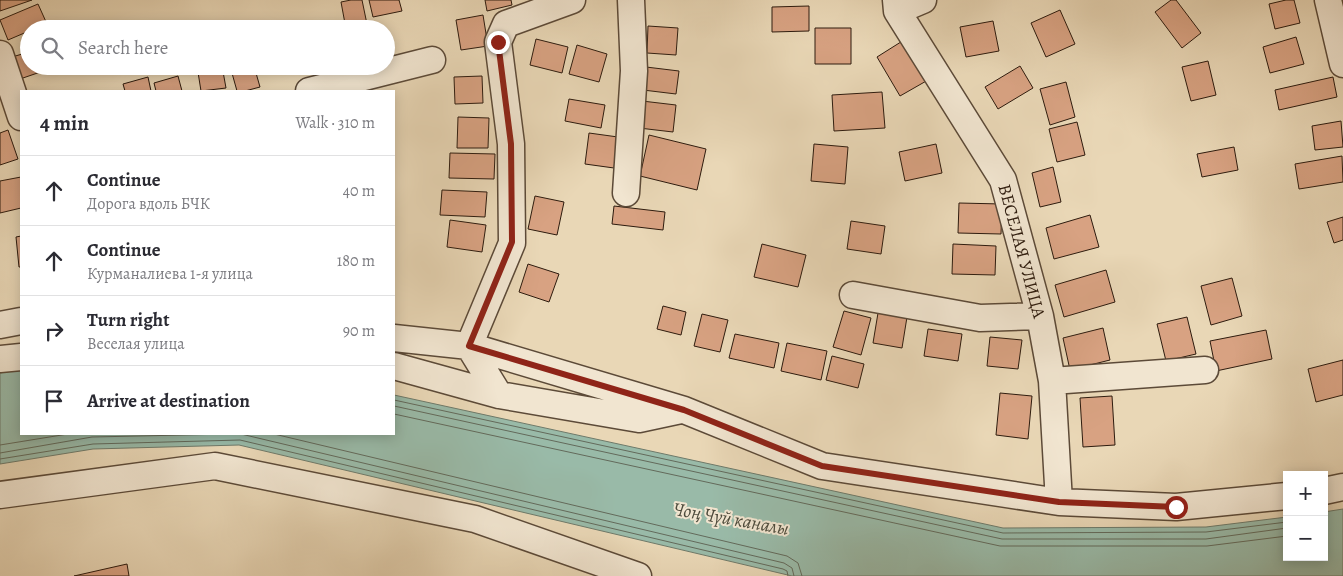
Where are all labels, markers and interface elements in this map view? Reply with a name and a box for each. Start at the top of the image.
search box [20,20,395,75]
route end [487,31,510,54]
icon: search [38,34,66,62]
text: Search here [78,35,168,61]
text: 4 min [40,109,89,137]
text: Walk · 310 m [295,112,375,134]
text: Continue [87,167,161,193]
icon: ahead [40,177,68,205]
text: 40 m [343,180,375,202]
street label: ВЕСЕЛАЯ УЛИЦА [993,181,1052,321]
text: Дорога вдоль БЧК [87,193,210,215]
text: Continue [87,237,161,263]
icon: ahead [40,247,68,275]
text: 180 m [337,250,375,272]
text: Курманалиева 1-я улица [87,263,253,285]
text: Turn right [87,307,169,333]
icon: right [40,317,68,345]
text: 90 m [343,320,375,342]
text: Веселая улица [87,333,185,355]
icon: arrive [40,387,68,415]
text: Arrive at destination [87,388,250,414]
map controls [1283,471,1328,561]
button: + [1283,471,1328,516]
water label: Чоң Чүй каналы [671,496,791,542]
route start [1165,496,1188,519]
button: − [1283,516,1328,561]

